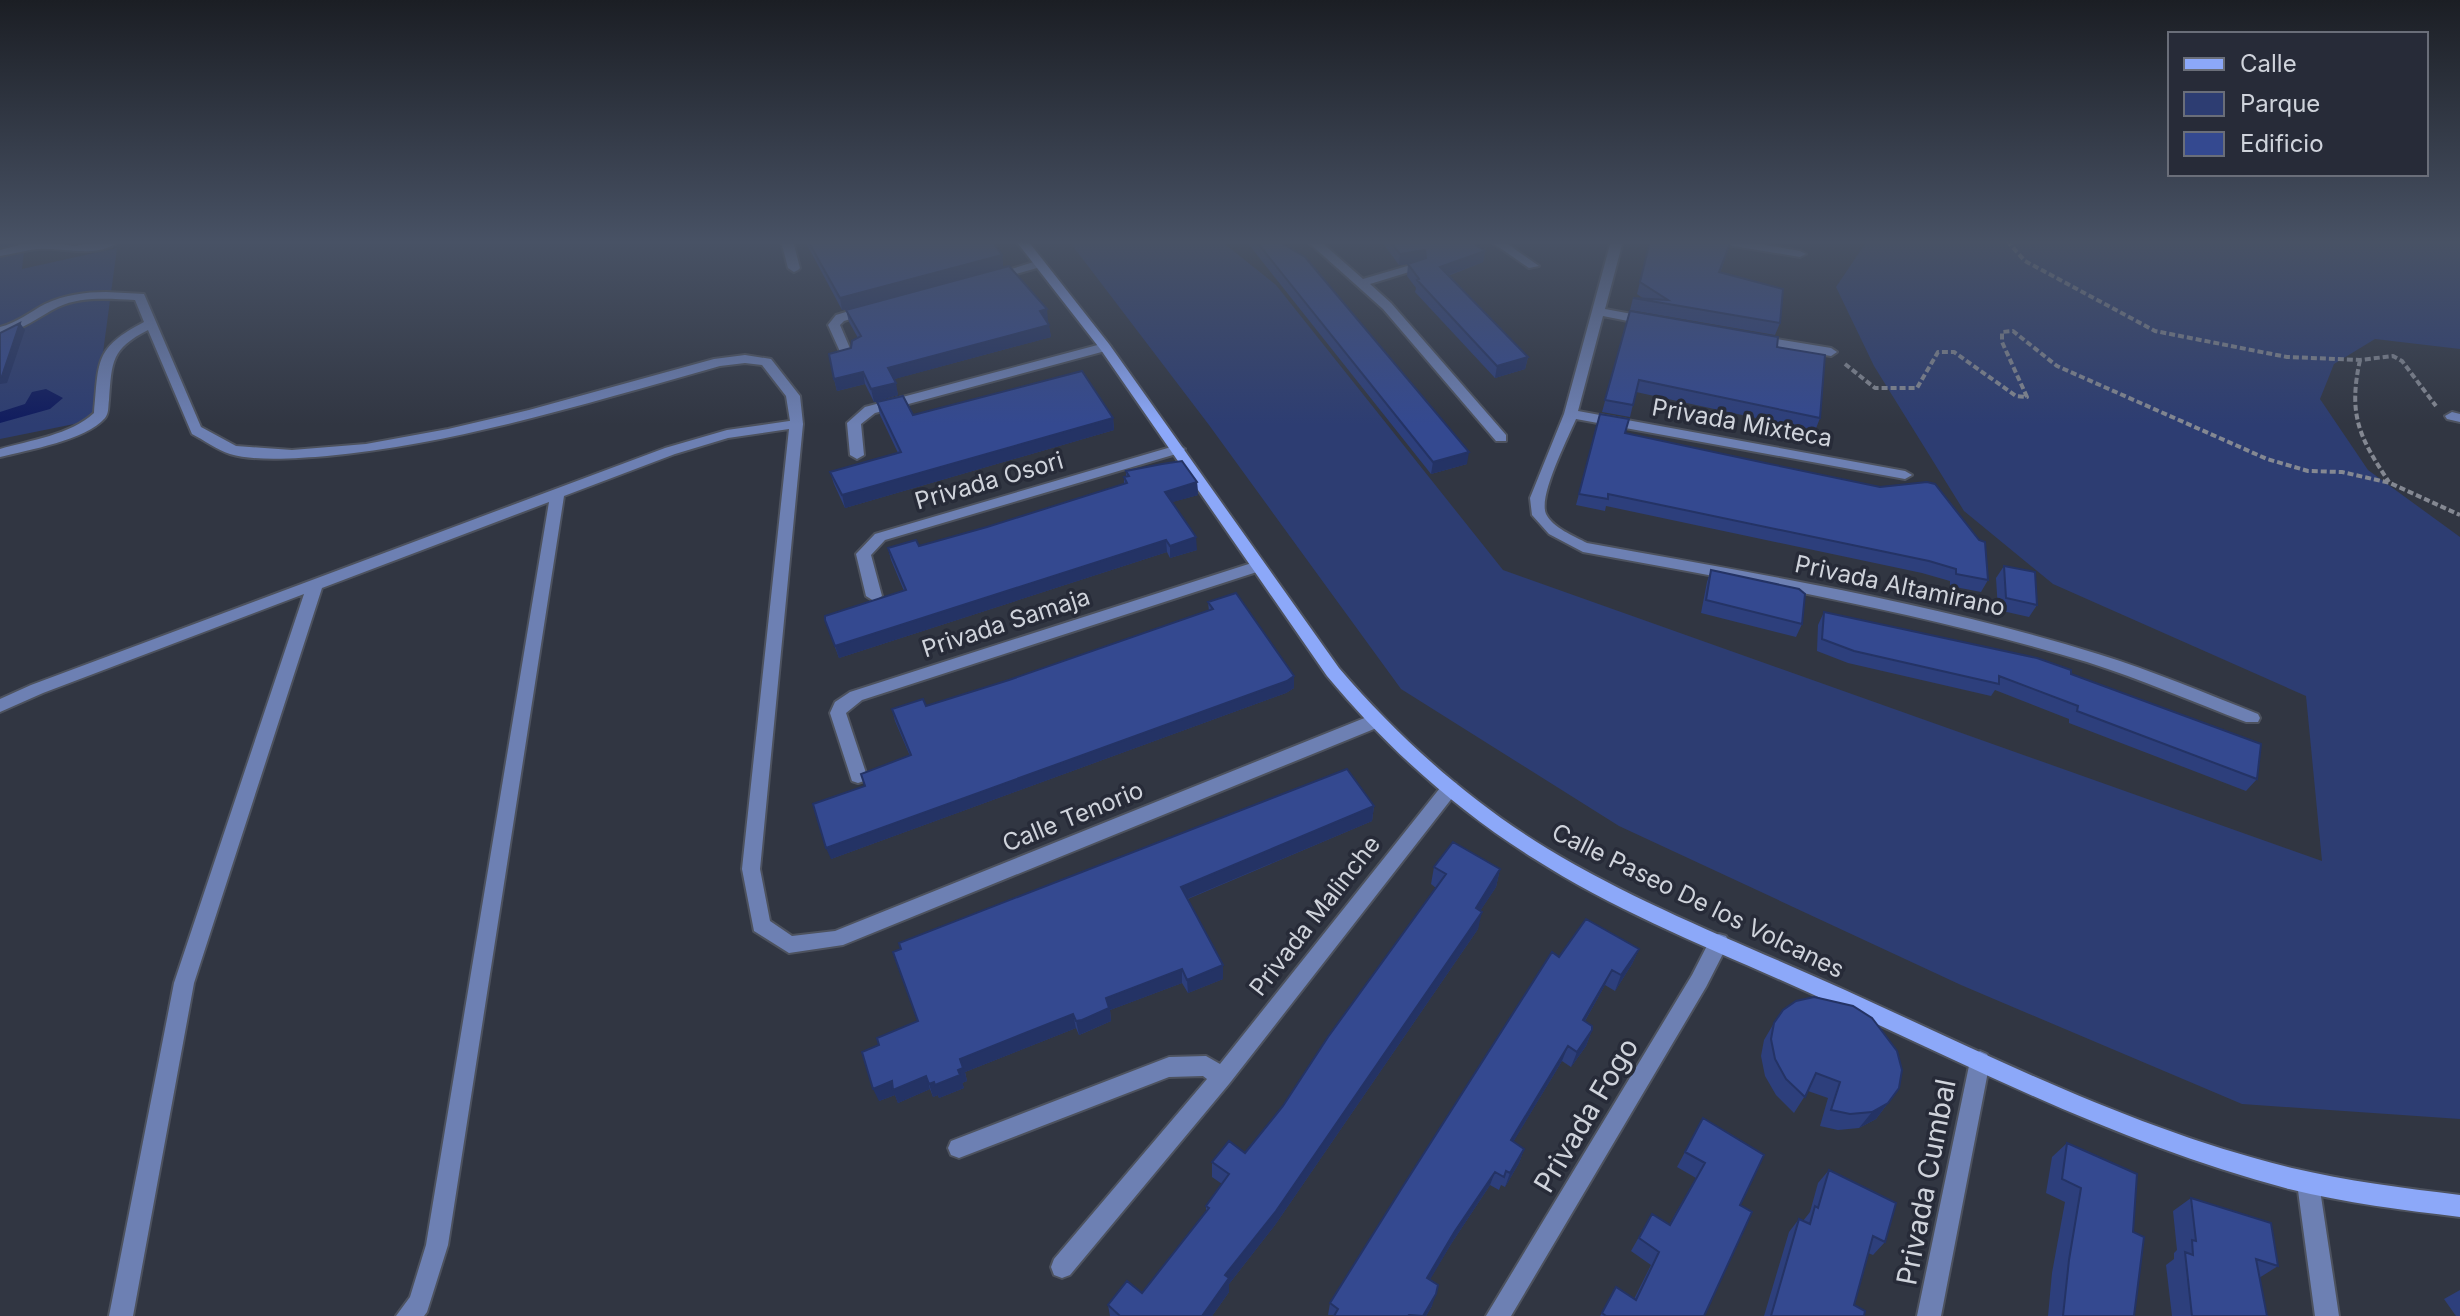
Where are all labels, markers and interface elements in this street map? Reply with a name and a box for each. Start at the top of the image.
legend [2168,32,2428,176]
text: Calle [2240,49,2297,78]
text: Parque [2240,89,2320,118]
text: Edificio [2240,129,2324,158]
street label: Privada Mixteca [1650,392,1834,453]
street label: Privada Osori [911,446,1066,516]
street label: Privada Altamirano [1792,549,2008,622]
street label: Privada Samaja [918,582,1094,663]
street label: Calle Tenorio [998,775,1147,858]
street label: Calle Paseo De los Volcanes [1547,817,1849,984]
street label: Privada Malinche [1243,830,1386,1002]
street label: Privada Fogo [1527,1032,1645,1198]
street label: Privada Cumbal [1889,1076,1963,1288]

